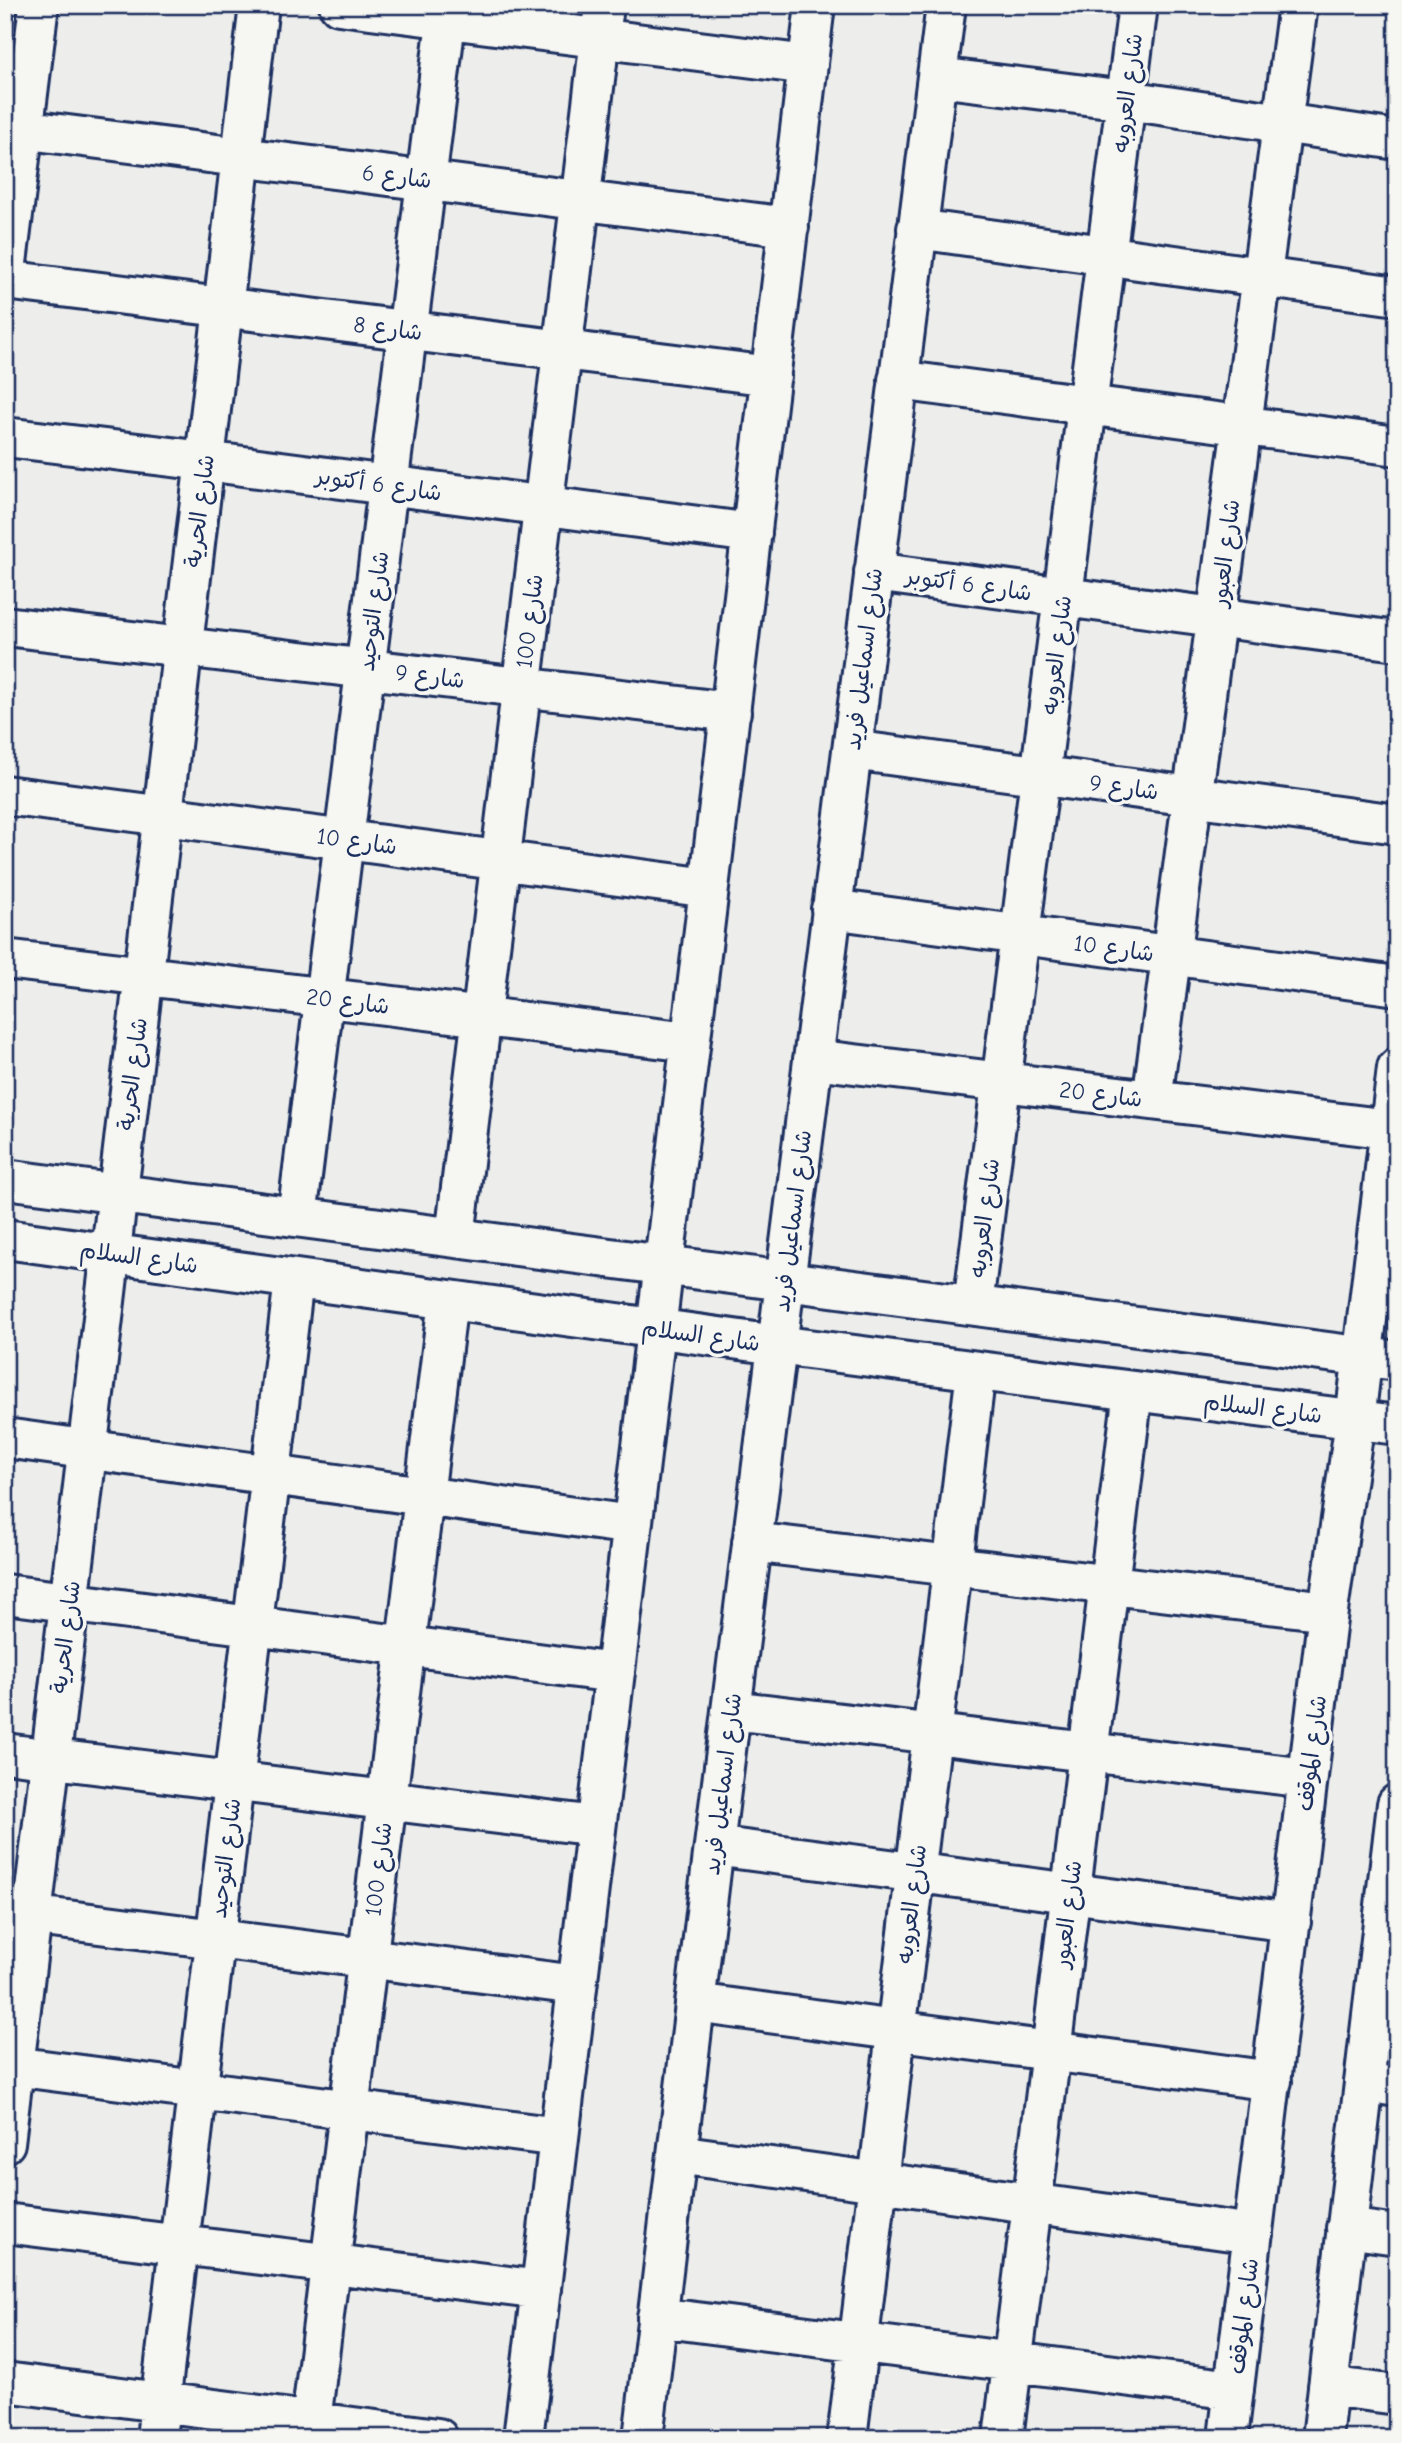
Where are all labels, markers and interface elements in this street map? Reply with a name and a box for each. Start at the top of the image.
street label: شارع العروبه [1107,32,1150,155]
street label: شارع 6 [360,159,433,196]
street label: شارع 8 [352,311,424,348]
street label: شارع الحرية [179,453,222,569]
street label: شارع 6 أكتوبر [312,461,444,509]
street label: شارع العبور [1205,498,1247,611]
street label: شارع التوحيد [353,549,396,673]
street label: شارع 6 أكتوبر [902,561,1034,609]
street label: شارع اسماعيل فريد [839,566,890,752]
street label: شارع 100 [510,572,551,670]
street label: شارع العروبه [1036,594,1079,717]
street label: شارع 9 [393,659,466,696]
street label: شارع 9 [1087,769,1160,808]
street label: شارع 10 [315,823,399,862]
street label: شارع 10 [1072,930,1156,969]
street label: شارع 20 [305,983,391,1022]
street label: شارع الحرية [112,1016,155,1132]
street label: شارع 20 [1058,1076,1144,1115]
street label: شارع اسماعيل فريد [768,1128,819,1314]
street label: شارع العروبه [964,1157,1007,1280]
street label: شارع السلام [78,1236,200,1283]
street label: شارع السلام [640,1314,762,1361]
street label: شارع السلام [1202,1388,1324,1433]
street label: شارع الحرية [45,1579,88,1695]
street label: شارع اسماعيل فريد [698,1691,749,1877]
street label: شارع الموقف [1291,1693,1334,1813]
street label: شارع التوحيد [205,1796,248,1920]
street label: شارع 100 [359,1820,400,1918]
street label: شارع العروبه [891,1843,934,1966]
street label: شارع العبور [1047,1859,1089,1972]
street label: شارع الموقف [1223,2256,1266,2376]

